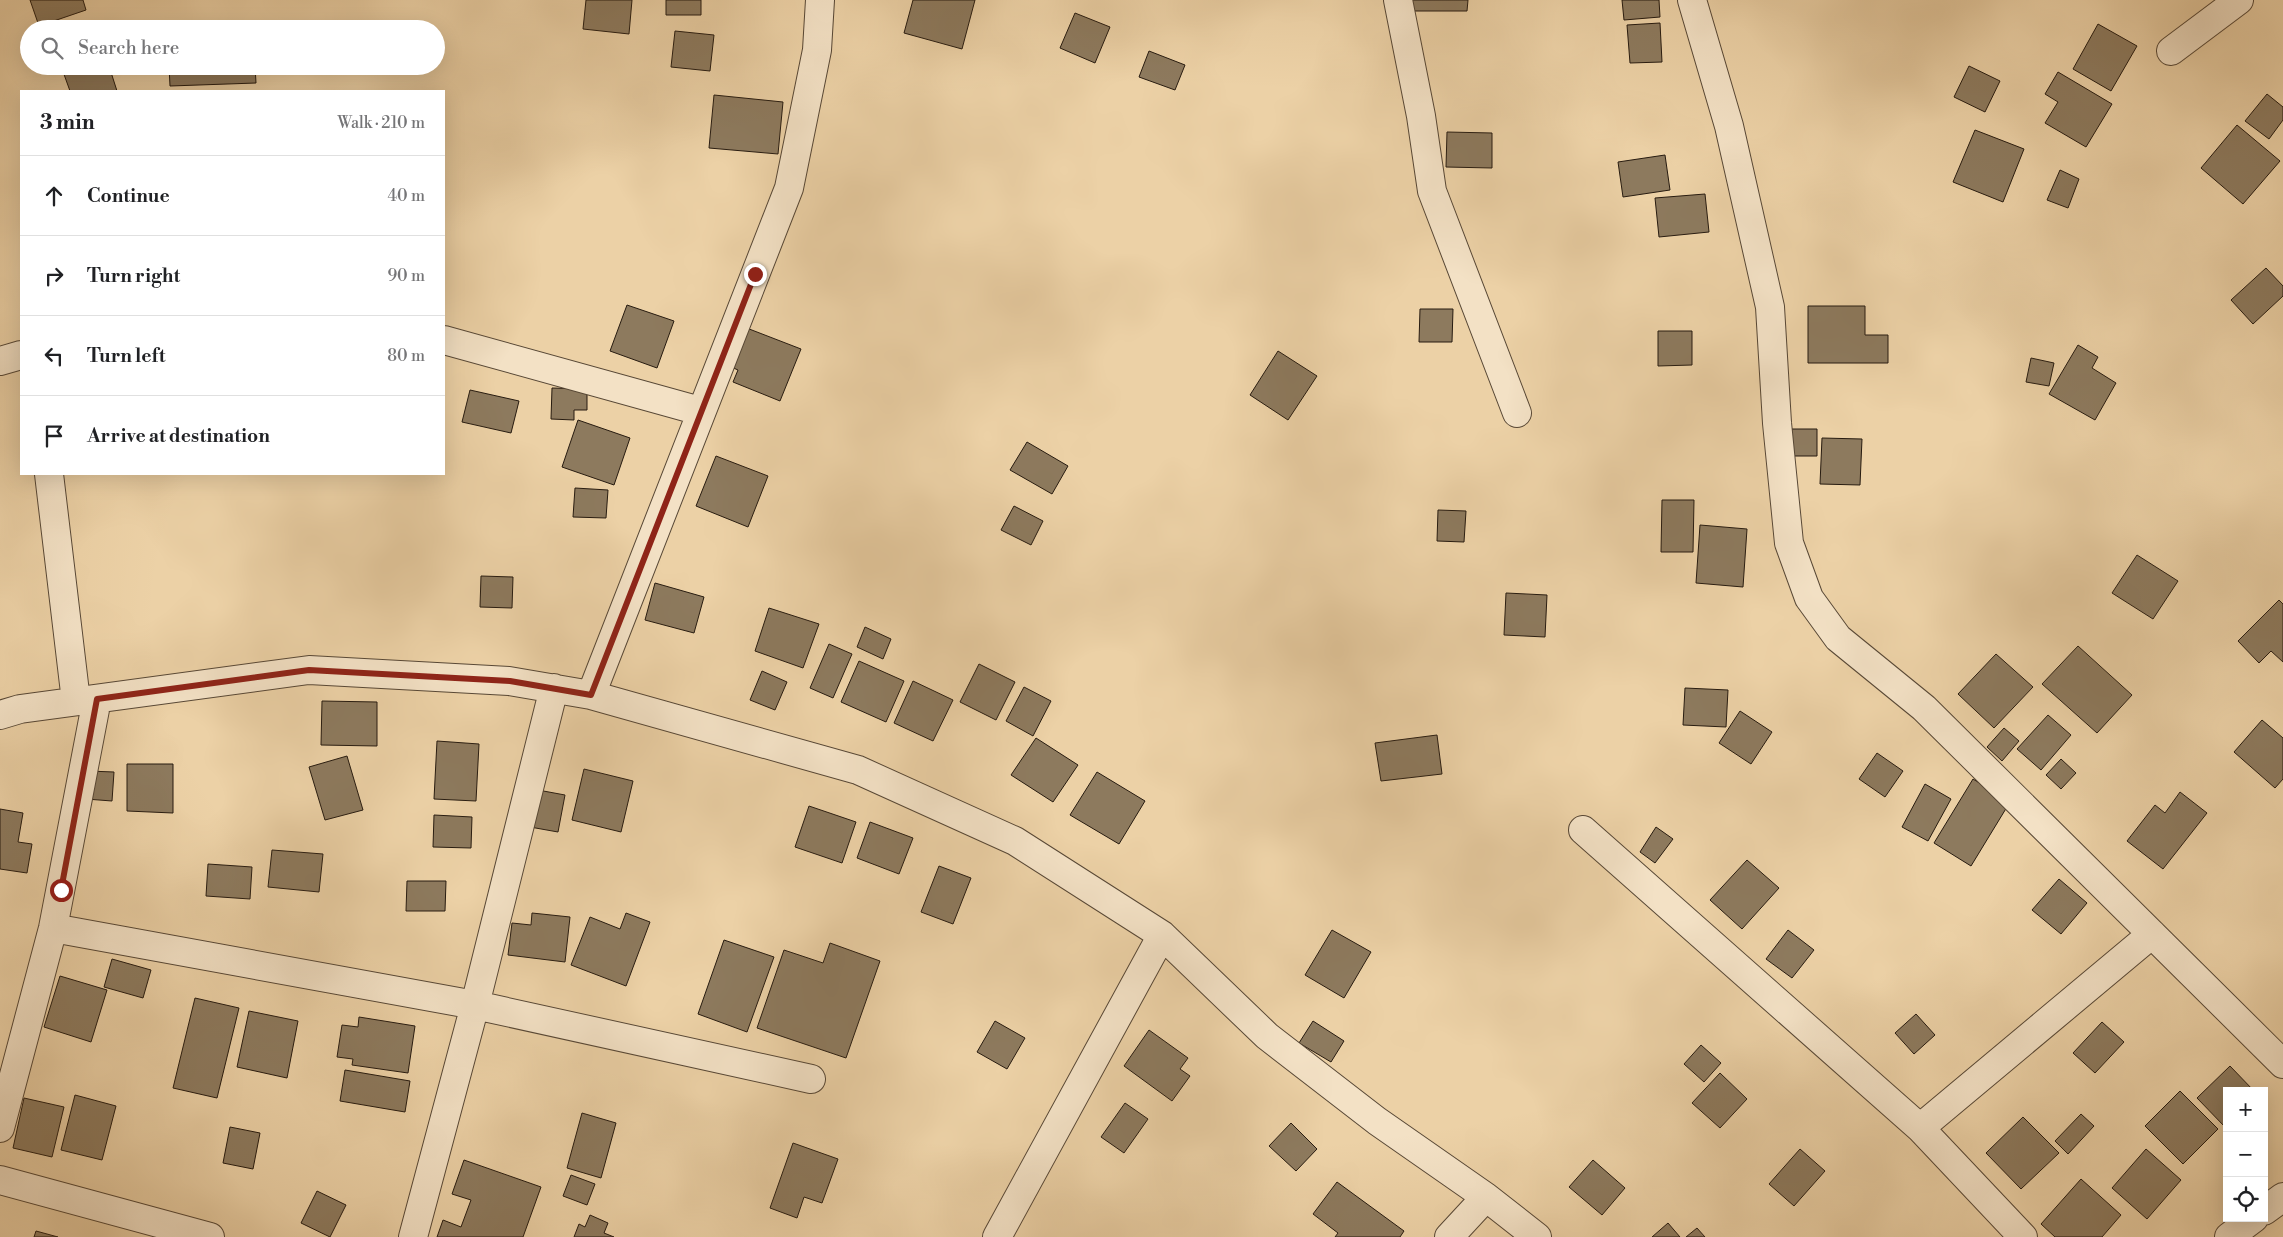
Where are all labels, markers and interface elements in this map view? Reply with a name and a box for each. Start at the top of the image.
search box [20,20,445,75]
icon: search [38,34,66,62]
text: Search here [78,36,179,60]
text: 3 min [40,110,95,136]
text: Walk · 210 m [337,113,425,133]
icon: ahead [40,182,68,210]
text: Continue [87,184,170,208]
text: 40 m [388,186,425,206]
icon: right [40,262,68,290]
route end [744,263,767,286]
text: Turn right [87,264,180,288]
text: 90 m [387,266,425,286]
icon: left [40,342,68,370]
text: Turn left [87,344,166,368]
text: 80 m [387,346,425,366]
icon: arrive [40,422,68,450]
text: Arrive at destination [87,424,270,448]
route start [50,879,73,902]
map controls [2223,1087,2268,1222]
button: + [2223,1087,2268,1132]
button: − [2223,1132,2268,1177]
button: locate [2223,1177,2268,1222]

